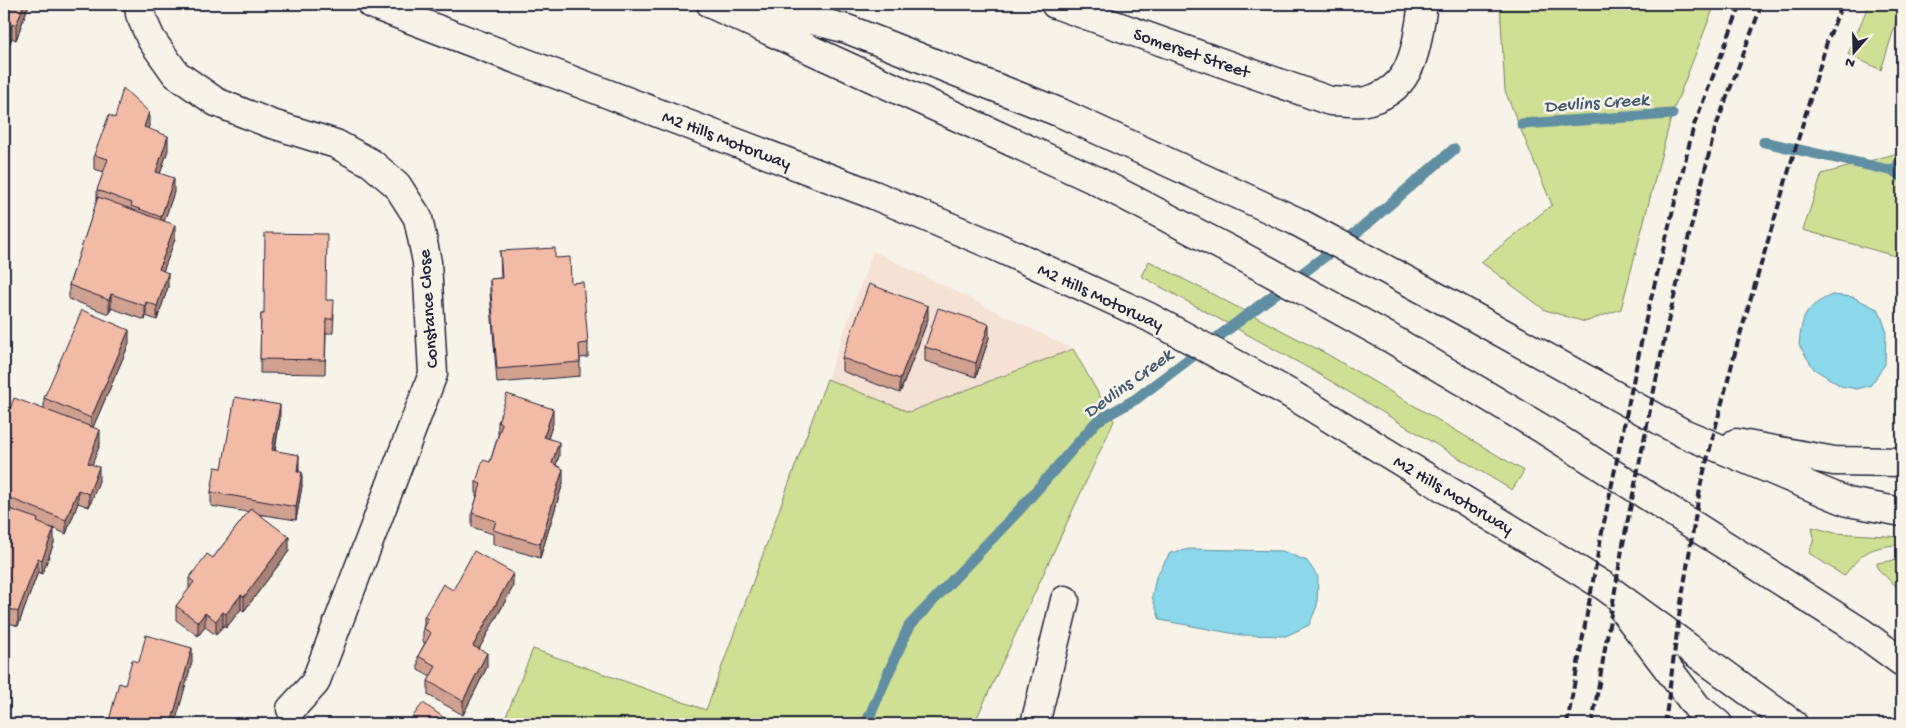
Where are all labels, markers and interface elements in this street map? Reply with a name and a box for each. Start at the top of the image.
street label: Somerset Street [1130,25,1254,85]
north arrow [1828,28,1878,78]
text: N [1843,52,1858,71]
water label: Devlins Creek [1543,89,1651,120]
street label: M2 Hills Motorway [659,107,794,176]
street label: Constance Close [415,248,444,369]
street label: M2 Hills Motorway [1034,260,1166,337]
water label: Devlins Creek [1080,344,1179,425]
street label: M2 Hills Motorway [1389,452,1517,540]

